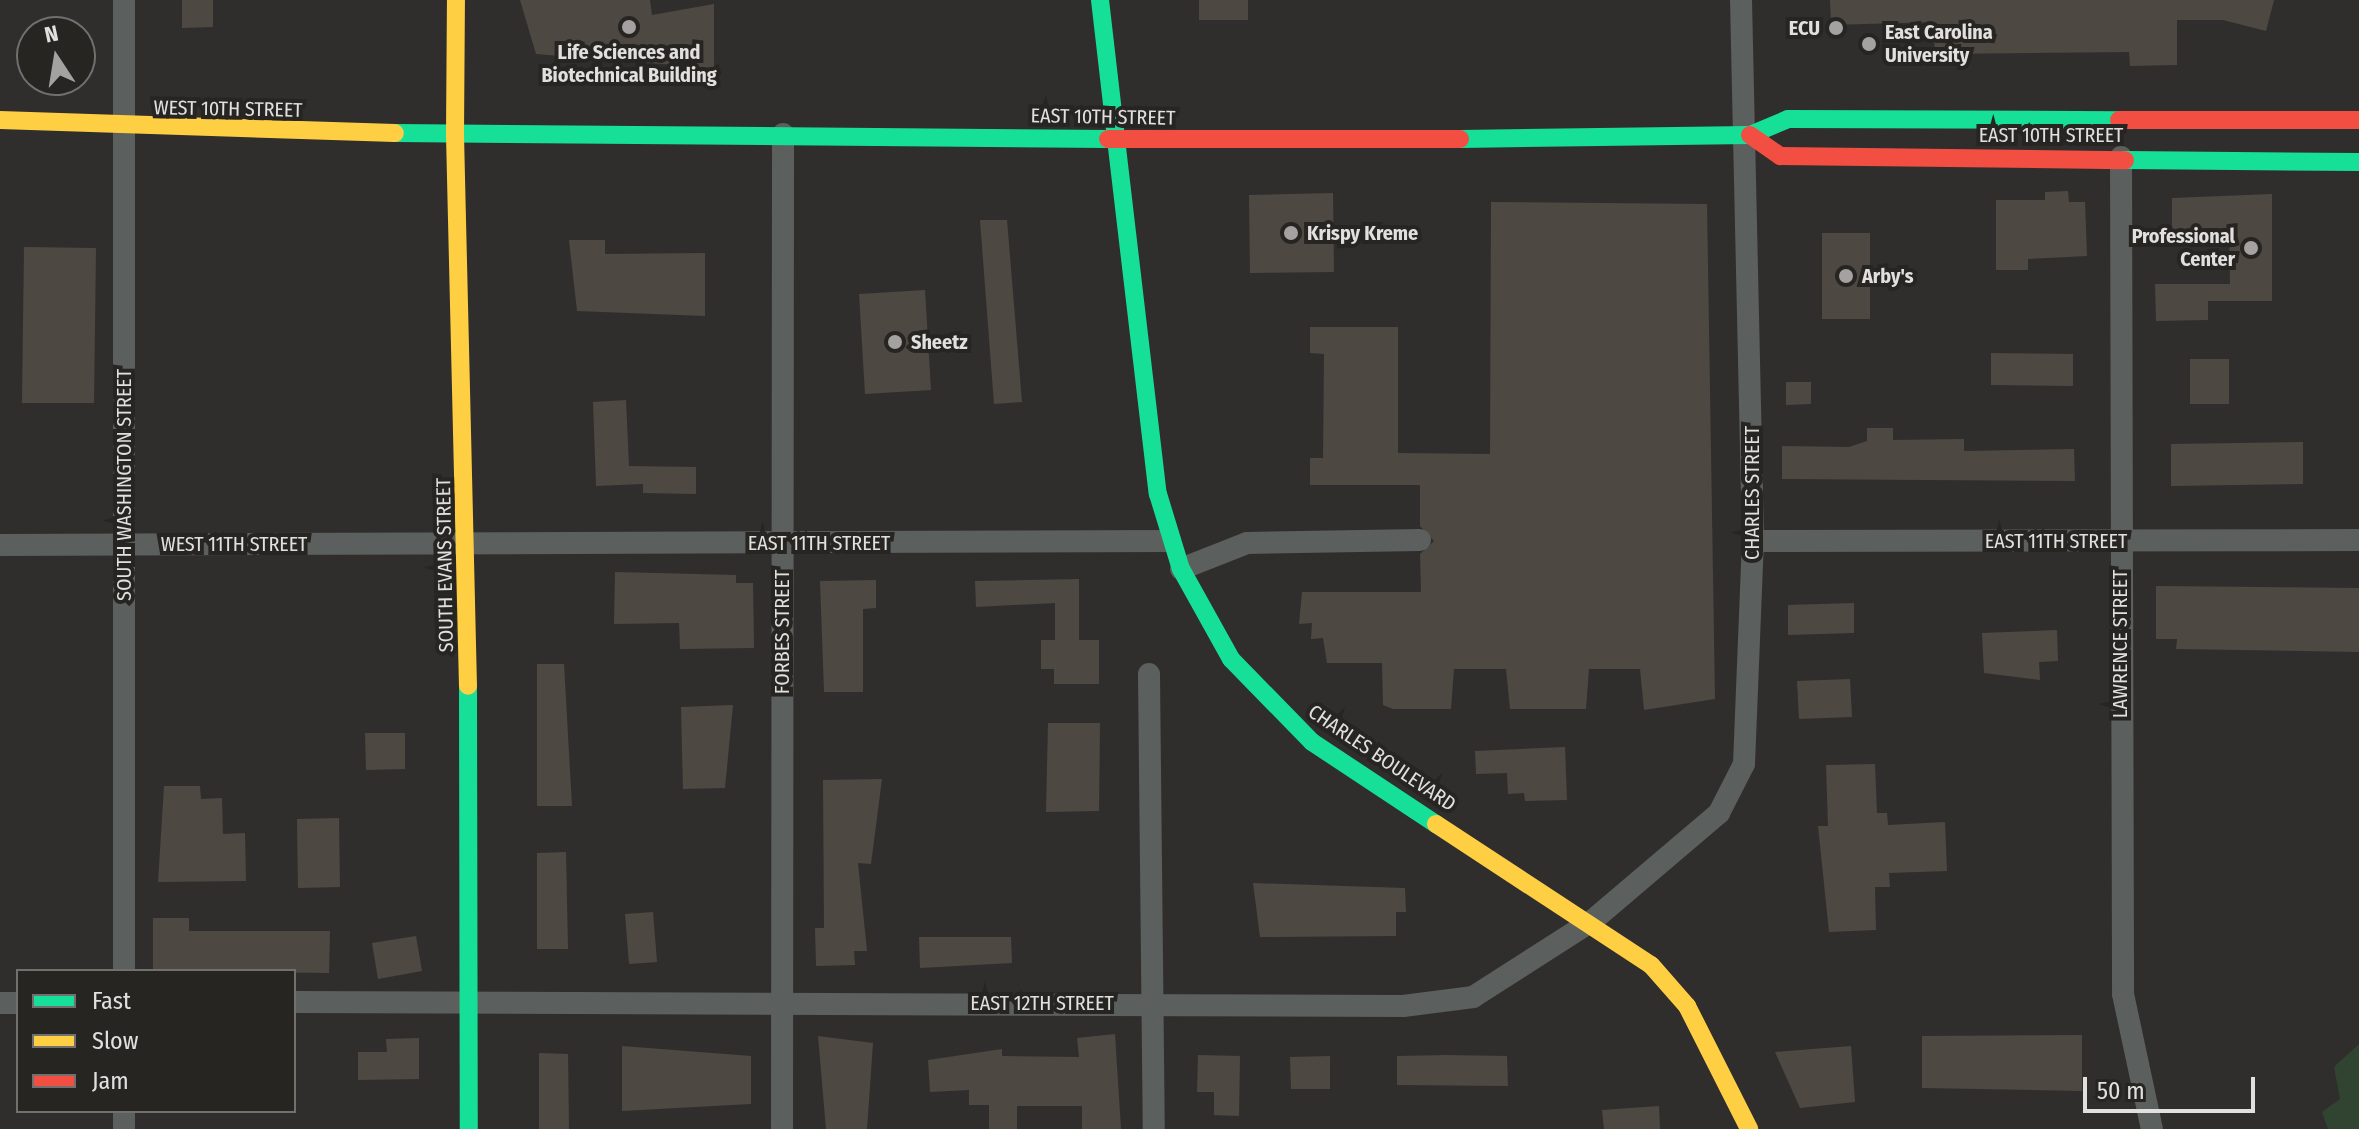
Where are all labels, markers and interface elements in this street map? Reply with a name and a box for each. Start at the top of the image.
north arrow [16,16,96,96]
place label: ECU [1789,16,1820,40]
marker: Life Sciences and Biotechnical Building [620,18,638,36]
text: N [42,19,61,49]
marker: ECU [1827,19,1845,37]
place label: East Carolina University [1885,20,1993,67]
marker: East Carolina University [1860,35,1878,53]
place label: Life Sciences and Biotechnical Building [541,40,717,87]
street label: WEST 10TH STREET [153,96,303,122]
street label: EAST 10TH STREET [1030,104,1176,130]
street label: EAST 10TH STREET [1979,123,2123,147]
place label: Krispy Kreme [1307,221,1418,245]
marker: Krispy Kreme [1282,224,1300,242]
place label: Professional Center [2132,224,2235,271]
marker: Professional Center [2242,239,2260,257]
place label: Arby's [1862,264,1913,288]
marker: Arby's [1837,267,1855,285]
place label: Sheetz [911,330,968,354]
marker: Sheetz [886,333,904,351]
street label: SOUTH WASHINGTON STREET [112,369,136,601]
street label: CHARLES STREET [1740,426,1764,560]
street label: SOUTH EVANS STREET [431,478,459,652]
street label: EAST 11TH STREET [1985,529,2127,553]
street label: EAST 11TH STREET [748,531,890,555]
street label: WEST 11TH STREET [161,532,307,556]
street label: FORBES STREET [770,570,794,694]
street label: LAWRENCE STREET [2108,570,2132,718]
street label: CHARLES BOULEVARD [1304,700,1460,816]
legend [16,969,296,1113]
text: Fast [92,987,131,1015]
street label: EAST 12TH STREET [970,991,1114,1015]
text: Slow [92,1027,138,1055]
scale bar [2087,1061,2259,1111]
text: Jam [92,1067,129,1095]
text: 50 m [2097,1077,2145,1105]

